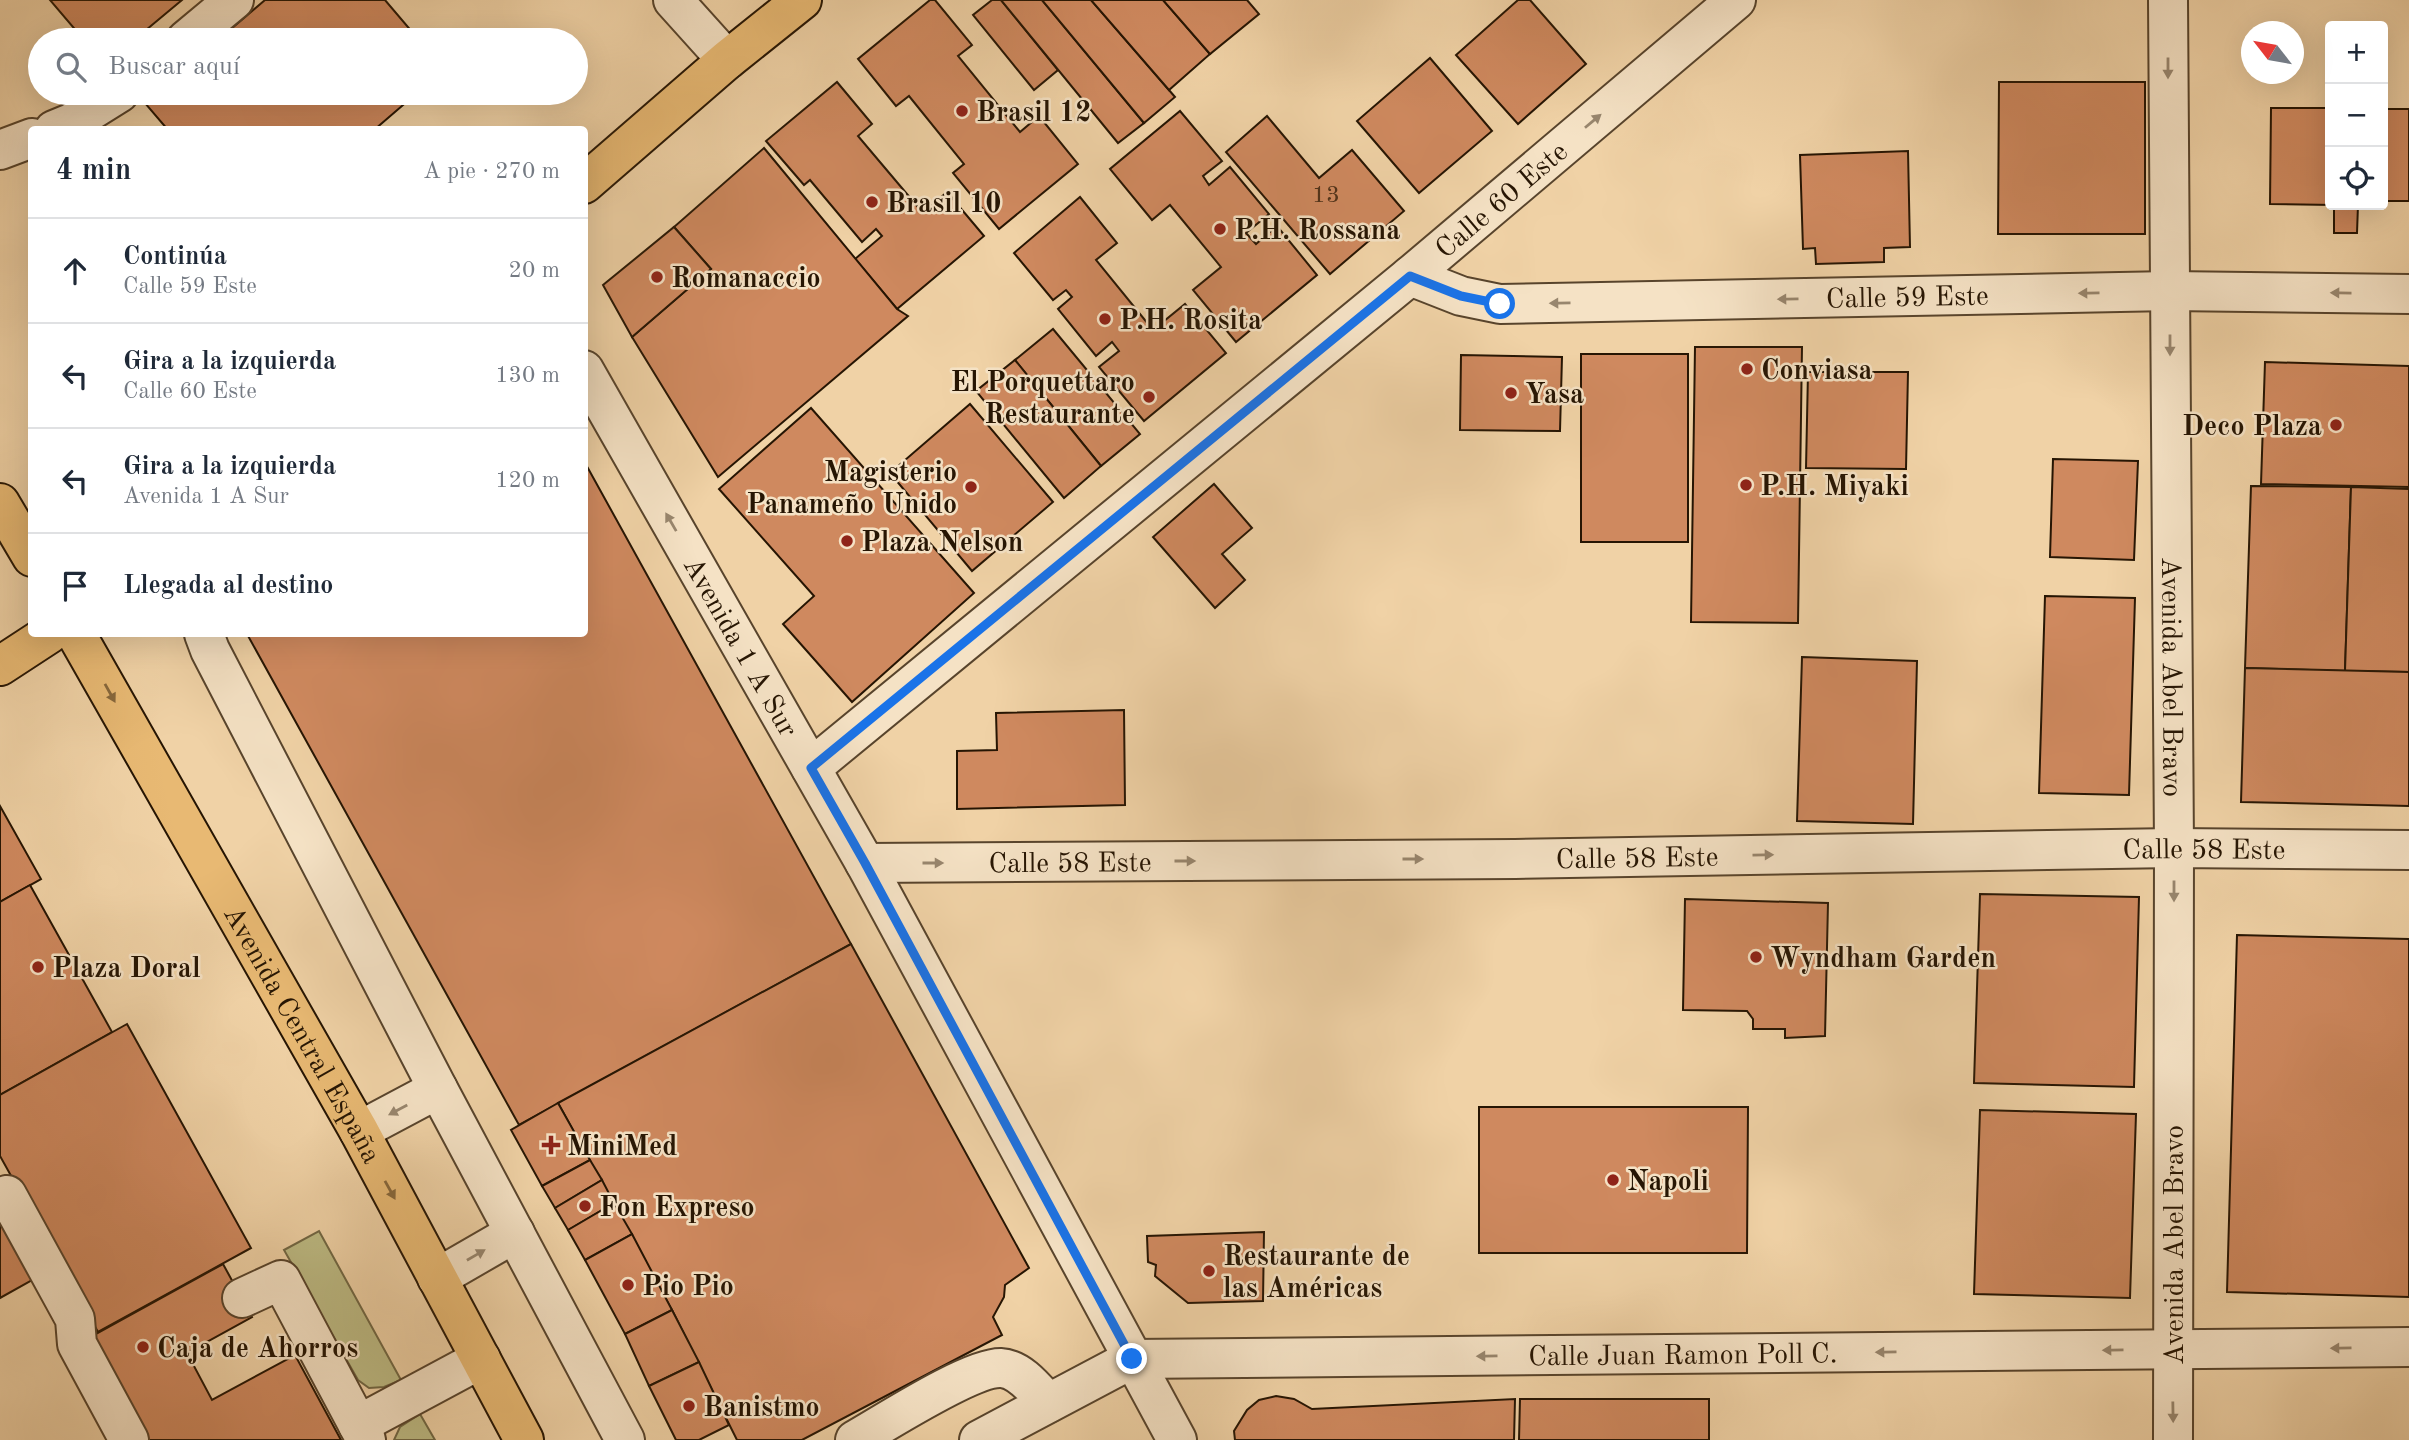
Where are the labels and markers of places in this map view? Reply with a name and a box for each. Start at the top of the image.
place label: Brasil 12 [976,100,1092,128]
marker: Brasil 12 [954,103,970,119]
place label: Brasil 10 [886,191,1002,219]
marker: Brasil 10 [864,194,880,210]
place label: P.H. Rossana [1234,218,1401,246]
marker: P.H. Rossana [1212,221,1228,237]
place label: Romanaccio [671,266,821,294]
marker: Romanaccio [649,269,665,285]
place label: P.H. Rosita [1119,308,1262,336]
marker: P.H. Rosita [1097,311,1113,327]
place label: Conviasa [1761,358,1873,386]
marker: Conviasa [1739,361,1755,377]
place label: El Porquettaro Restaurante [951,370,1135,430]
place label: Yasa [1525,382,1584,410]
marker: Yasa [1503,385,1519,401]
marker: El Porquettaro Restaurante [1141,389,1157,405]
place label: Deco Plaza [2182,414,2322,442]
marker: Deco Plaza [2328,417,2344,433]
place label: Magisterio Panameño Unido [746,460,957,520]
place label: P.H. Miyaki [1760,474,1909,502]
marker: P.H. Miyaki [1738,477,1754,493]
marker: Magisterio Panameño Unido [963,479,979,495]
place label: Plaza Nelson [861,530,1023,558]
marker: Plaza Nelson [839,533,855,549]
place label: Wyndham Garden [1770,946,1996,974]
marker: Wyndham Garden [1748,949,1764,965]
place label: Plaza Doral [52,956,201,984]
marker: Plaza Doral [30,959,46,975]
place label: MiniMed [567,1134,677,1162]
marker: MiniMed [541,1135,561,1155]
place label: Napoli [1627,1169,1709,1197]
marker: Napoli [1605,1172,1621,1188]
place label: Fon Expreso [599,1195,755,1223]
marker: Fon Expreso [577,1198,593,1214]
place label: Restaurante de las Américas [1223,1244,1410,1304]
marker: Restaurante de las Américas [1201,1263,1217,1279]
place label: Pio Pio [642,1274,734,1302]
marker: Pio Pio [620,1277,636,1293]
place label: Caja de Ahorros [157,1336,358,1364]
marker: Caja de Ahorros [135,1339,151,1355]
place label: Banistmo [703,1395,820,1423]
marker: Banistmo [681,1398,697,1414]

